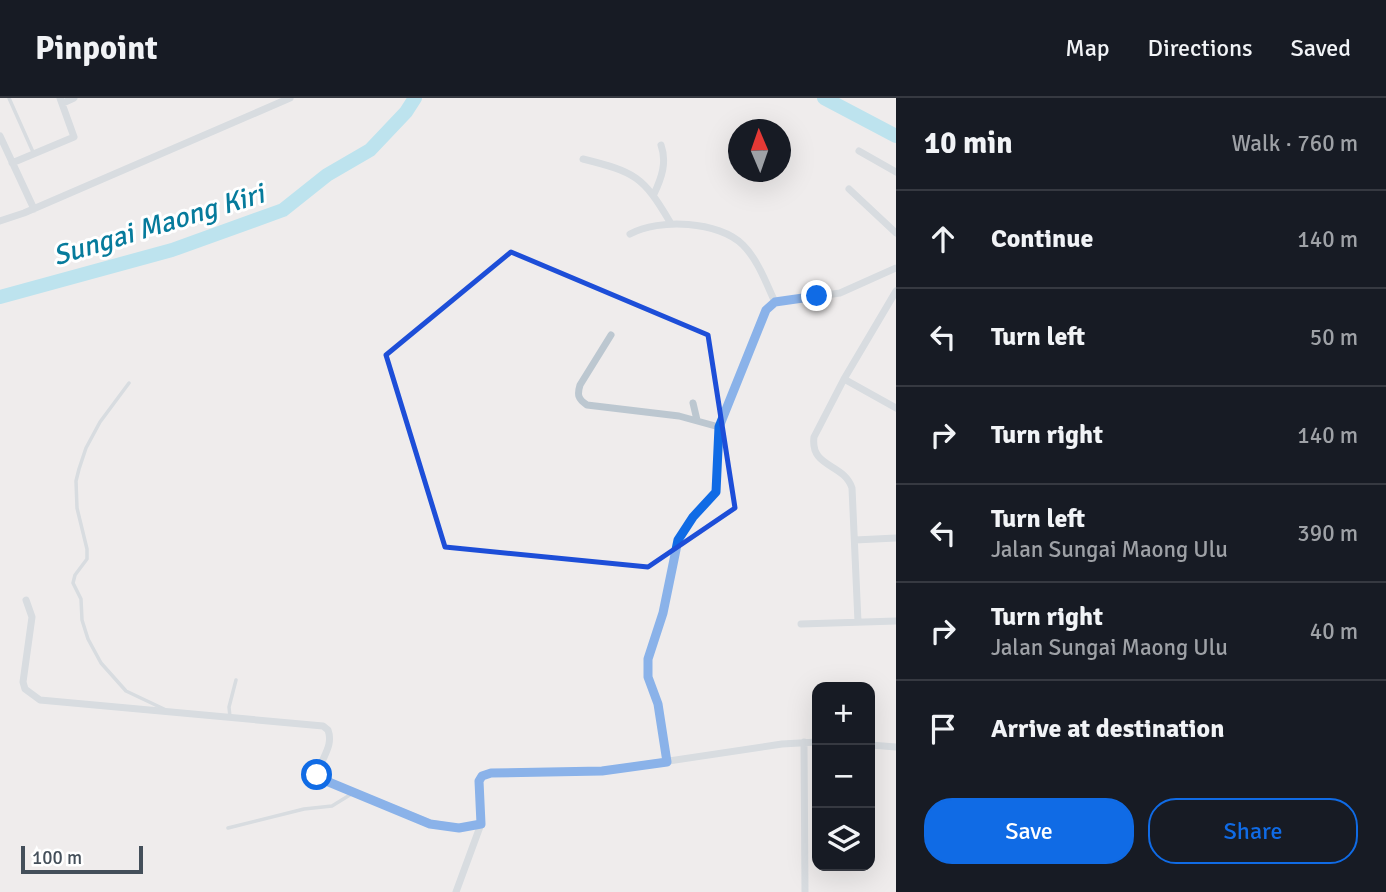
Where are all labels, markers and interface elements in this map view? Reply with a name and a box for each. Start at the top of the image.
text: Pinpoint [35,28,158,69]
text: Map [1065,33,1110,63]
text: Directions [1148,33,1253,63]
text: Saved [1291,33,1351,63]
north arrow [728,119,791,182]
text: 10 min [924,125,1013,162]
text: Walk · 760 m [1232,129,1358,158]
water label: Sungai Maong Kiri [49,176,270,273]
icon: ahead [924,220,962,258]
text: Continue [991,223,1093,255]
text: 140 m [1297,225,1358,254]
route end [801,280,832,311]
icon: left [924,318,962,356]
text: Turn left [991,321,1085,353]
text: 50 m [1310,323,1358,352]
icon: right [924,416,962,454]
text: Turn right [991,419,1103,451]
text: 140 m [1297,421,1358,450]
text: Turn left [991,503,1085,535]
icon: left [924,514,962,552]
text: 390 m [1297,519,1358,548]
text: Jalan Sungai Maong Ulu [991,535,1228,564]
text: Turn right [991,601,1103,633]
icon: right [924,612,962,650]
text: 40 m [1310,617,1358,646]
text: Jalan Sungai Maong Ulu [991,633,1228,662]
map controls [812,682,875,871]
button: + [812,682,875,745]
icon: arrive [924,710,962,748]
text: Arrive at destination [991,713,1224,745]
button: − [812,745,875,808]
route start [301,759,332,790]
button: Save [924,798,1134,864]
button: Share [1148,798,1358,864]
button: layers [812,808,875,871]
scale bar [21,843,144,875]
text: 100 m [32,846,82,870]

